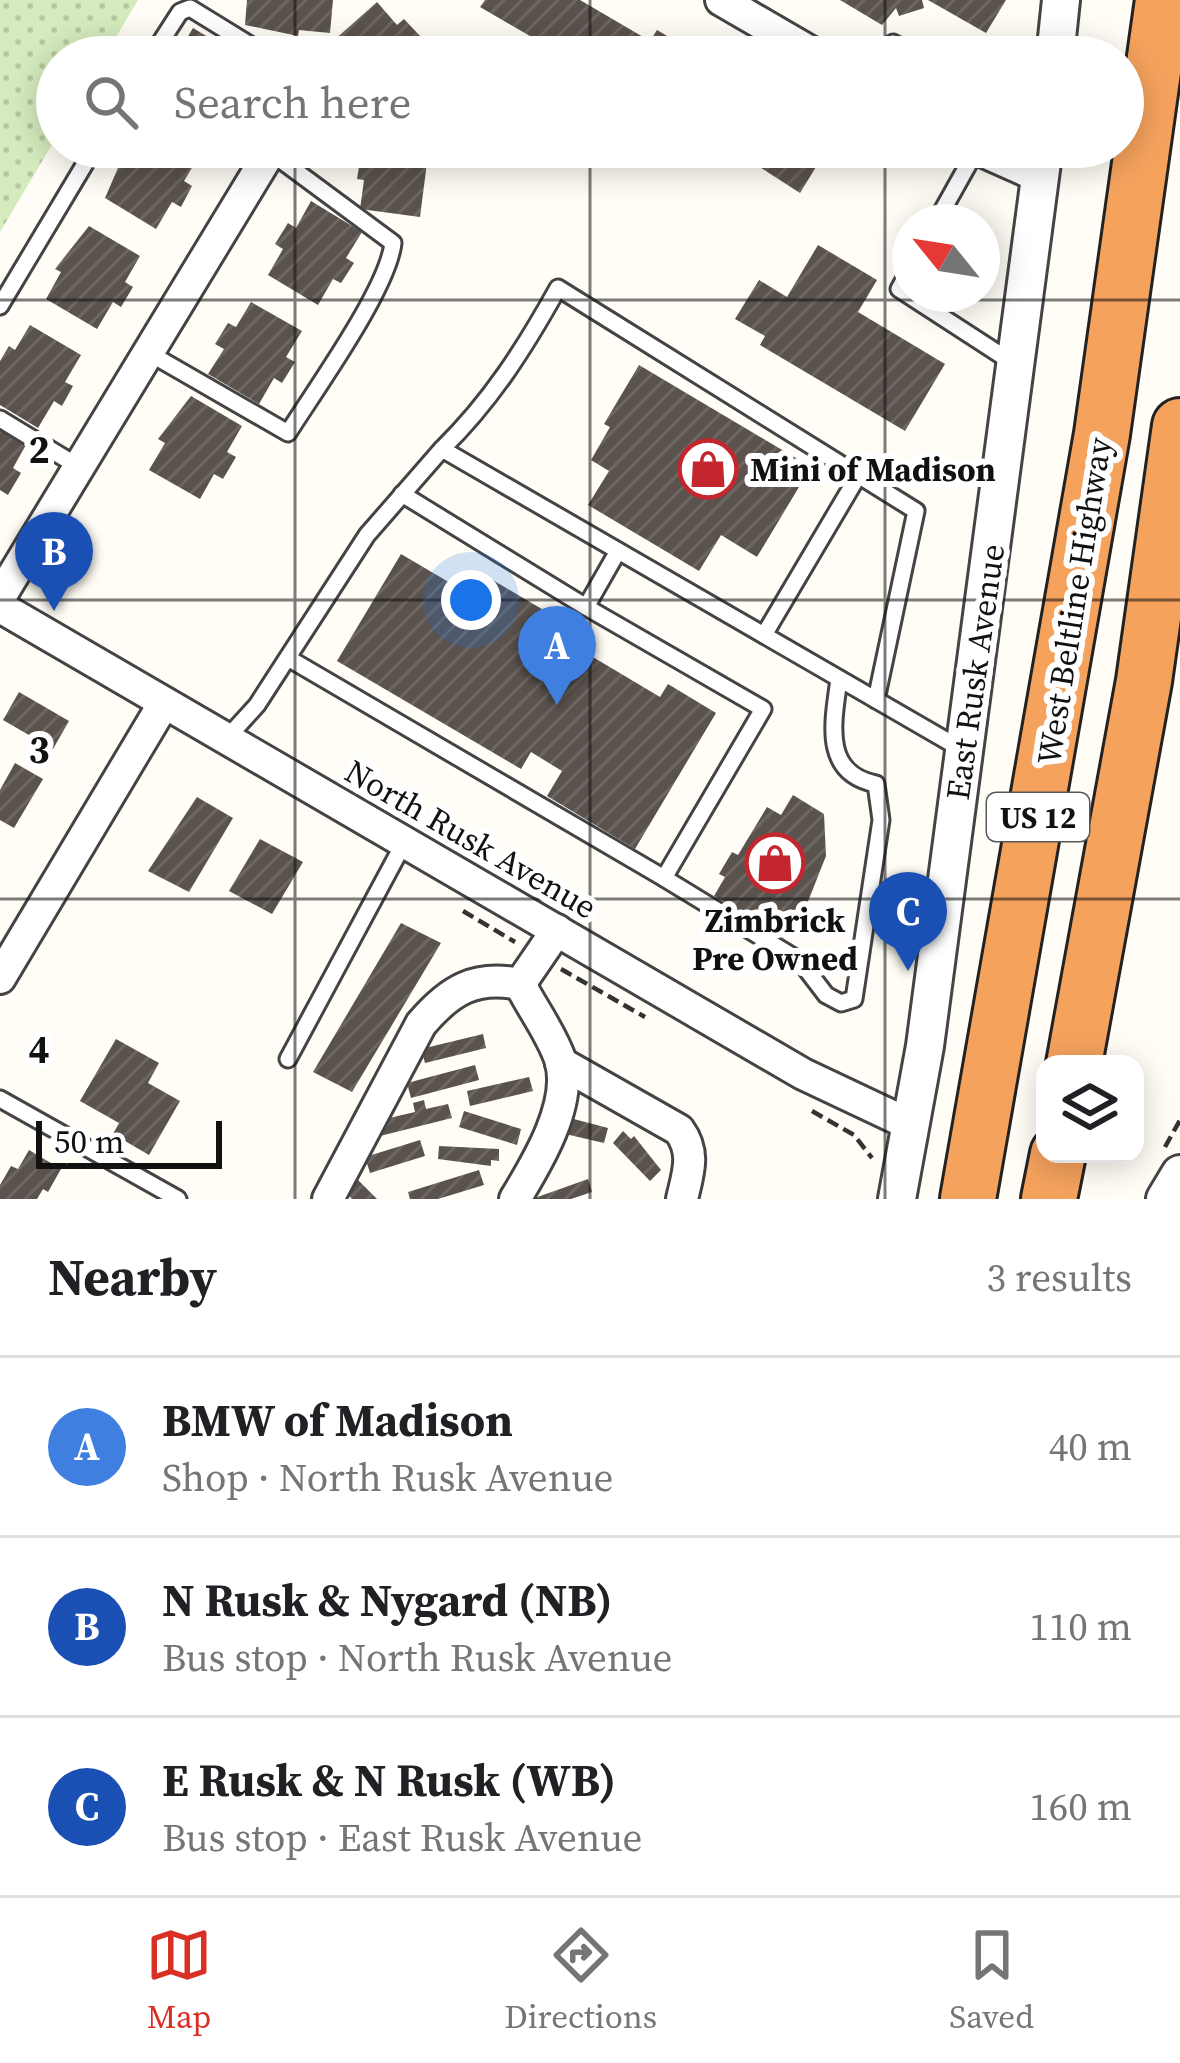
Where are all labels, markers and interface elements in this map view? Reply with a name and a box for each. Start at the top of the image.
search box [36,36,1144,168]
icon: search [78,69,144,135]
text: Search here [174,71,411,133]
north arrow [892,204,1000,312]
text: 2 [28,423,50,476]
street label: West Beltline Highway [1026,434,1122,768]
shop icon: Mini of Madison [677,438,739,500]
place label: Mini of Madison [750,447,996,492]
pin: B [15,512,93,611]
street label: East Rusk Avenue [935,541,1015,803]
your location [441,570,501,630]
pin: A [518,606,596,705]
text: 3 [28,723,50,776]
street label: North Rusk Avenue [337,749,605,929]
road number: US 12 [987,793,1089,841]
shop icon: Zimbrick Pre Owned [744,832,806,894]
pin: C [869,872,947,971]
place label: Zimbrick Pre Owned [692,898,858,981]
text: 4 [28,1023,50,1076]
map controls [1036,1055,1144,1163]
button: layers [1036,1055,1144,1163]
scale bar [36,1115,222,1168]
text: 50 m [54,1119,124,1164]
text: Nearby [48,1242,217,1312]
text: 3 results [987,1251,1132,1304]
text: BMW of Madison [162,1389,513,1451]
text: A [74,1420,100,1473]
text: 40 m [1049,1420,1132,1473]
text: Shop · North Rusk Avenue [162,1451,613,1504]
text: N Rusk & Nygard (NB) [162,1569,613,1631]
text: B [74,1600,100,1653]
text: 110 m [1029,1600,1132,1653]
text: Bus stop · North Rusk Avenue [162,1631,672,1684]
text: E Rusk & N Rusk (WB) [162,1749,616,1811]
text: C [75,1780,99,1833]
text: 160 m [1029,1780,1132,1833]
text: Bus stop · East Rusk Avenue [162,1811,642,1864]
tab: Map [146,1922,212,2039]
tab: Directions [504,1922,657,2039]
tab: Saved [949,1922,1034,2039]

